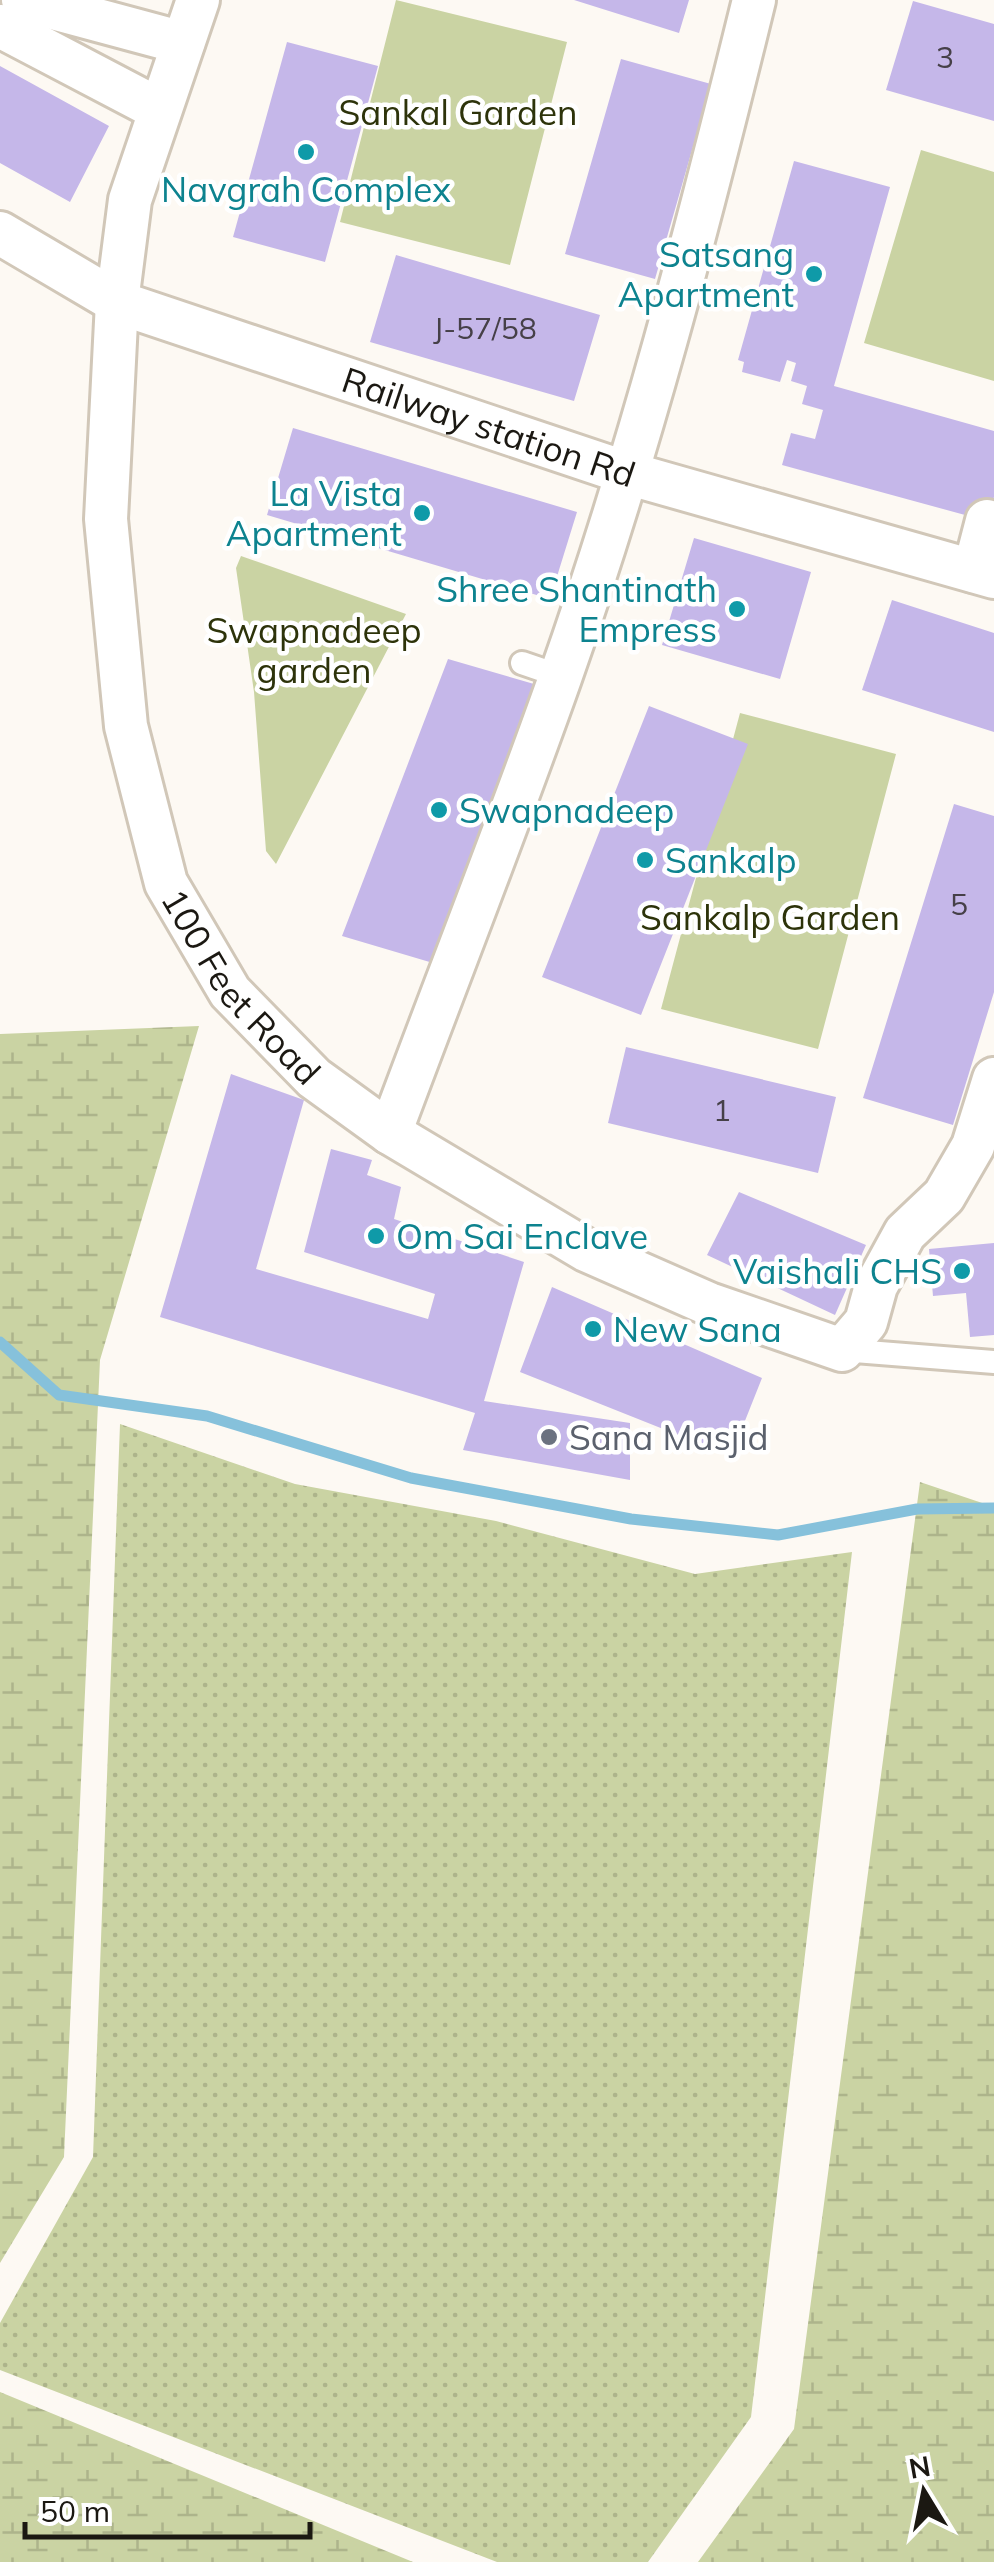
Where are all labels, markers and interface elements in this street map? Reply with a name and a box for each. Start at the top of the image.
house number: 3 [936,38,954,76]
park label: Sankal Garden [338,90,578,134]
marker: Navgrah Complex [295,141,317,163]
place label: Navgrah Complex [161,167,451,211]
place label: Satsang Apartment [618,232,794,316]
marker: Satsang Apartment [803,263,825,285]
house number: J-57/58 [433,309,537,347]
street label: Railway station Rd [337,357,641,496]
place label: La Vista Apartment [226,471,402,555]
marker: La Vista Apartment [411,502,433,524]
place label: Shree Shantinath Empress [436,567,717,651]
marker: Shree Shantinath Empress [726,598,748,620]
park label: Swapnadeep garden [206,608,422,692]
place label: Swapnadeep [459,788,674,832]
marker: Swapnadeep [428,799,450,821]
place label: Sankalp [665,838,797,882]
marker: Sankalp [634,849,656,871]
street label: 100 Feet Road [152,881,330,1094]
house number: 5 [950,885,968,923]
park label: Sankalp Garden [640,895,900,939]
house number: 1 [713,1091,731,1129]
place label: Om Sai Enclave [396,1214,648,1258]
marker: Om Sai Enclave [365,1225,387,1247]
place label: Vaishali CHS [733,1249,942,1293]
marker: Vaishali CHS [951,1260,973,1282]
place label: New Sana [613,1307,782,1351]
marker: New Sana [582,1318,604,1340]
place label: Sana Masjid [569,1415,769,1459]
marker: Sana Masjid [538,1426,560,1448]
north arrow [874,2442,974,2542]
text: N [906,2448,933,2486]
scale bar [25,2477,310,2539]
text: 50 m [40,2492,110,2530]

